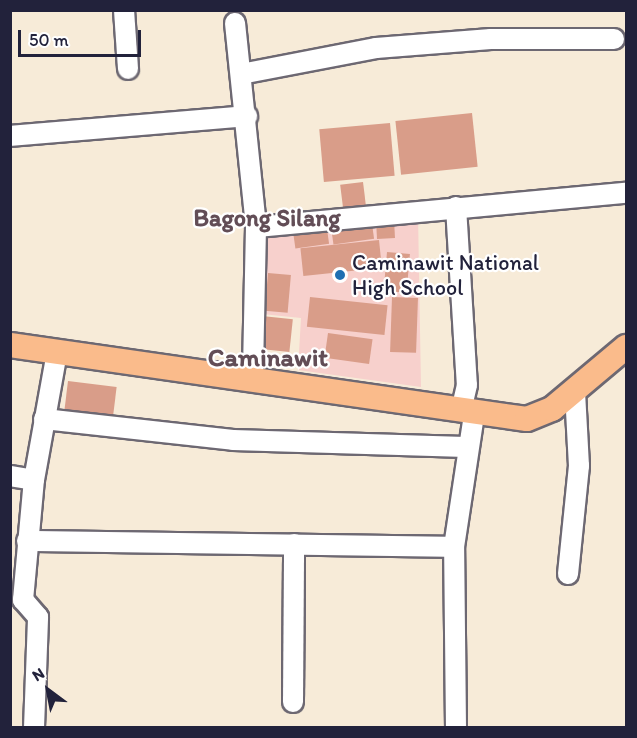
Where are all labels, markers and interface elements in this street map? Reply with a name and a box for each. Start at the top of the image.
scale bar [21,18,144,56]
text: 50 m [29,29,69,51]
district label: Bagong Silang [194,204,340,232]
place label: Caminawit National High School [352,249,539,300]
marker: Caminawit National High School [333,268,347,282]
district label: Caminawit [208,342,328,374]
north arrow [18,660,78,720]
text: N [29,663,48,685]

